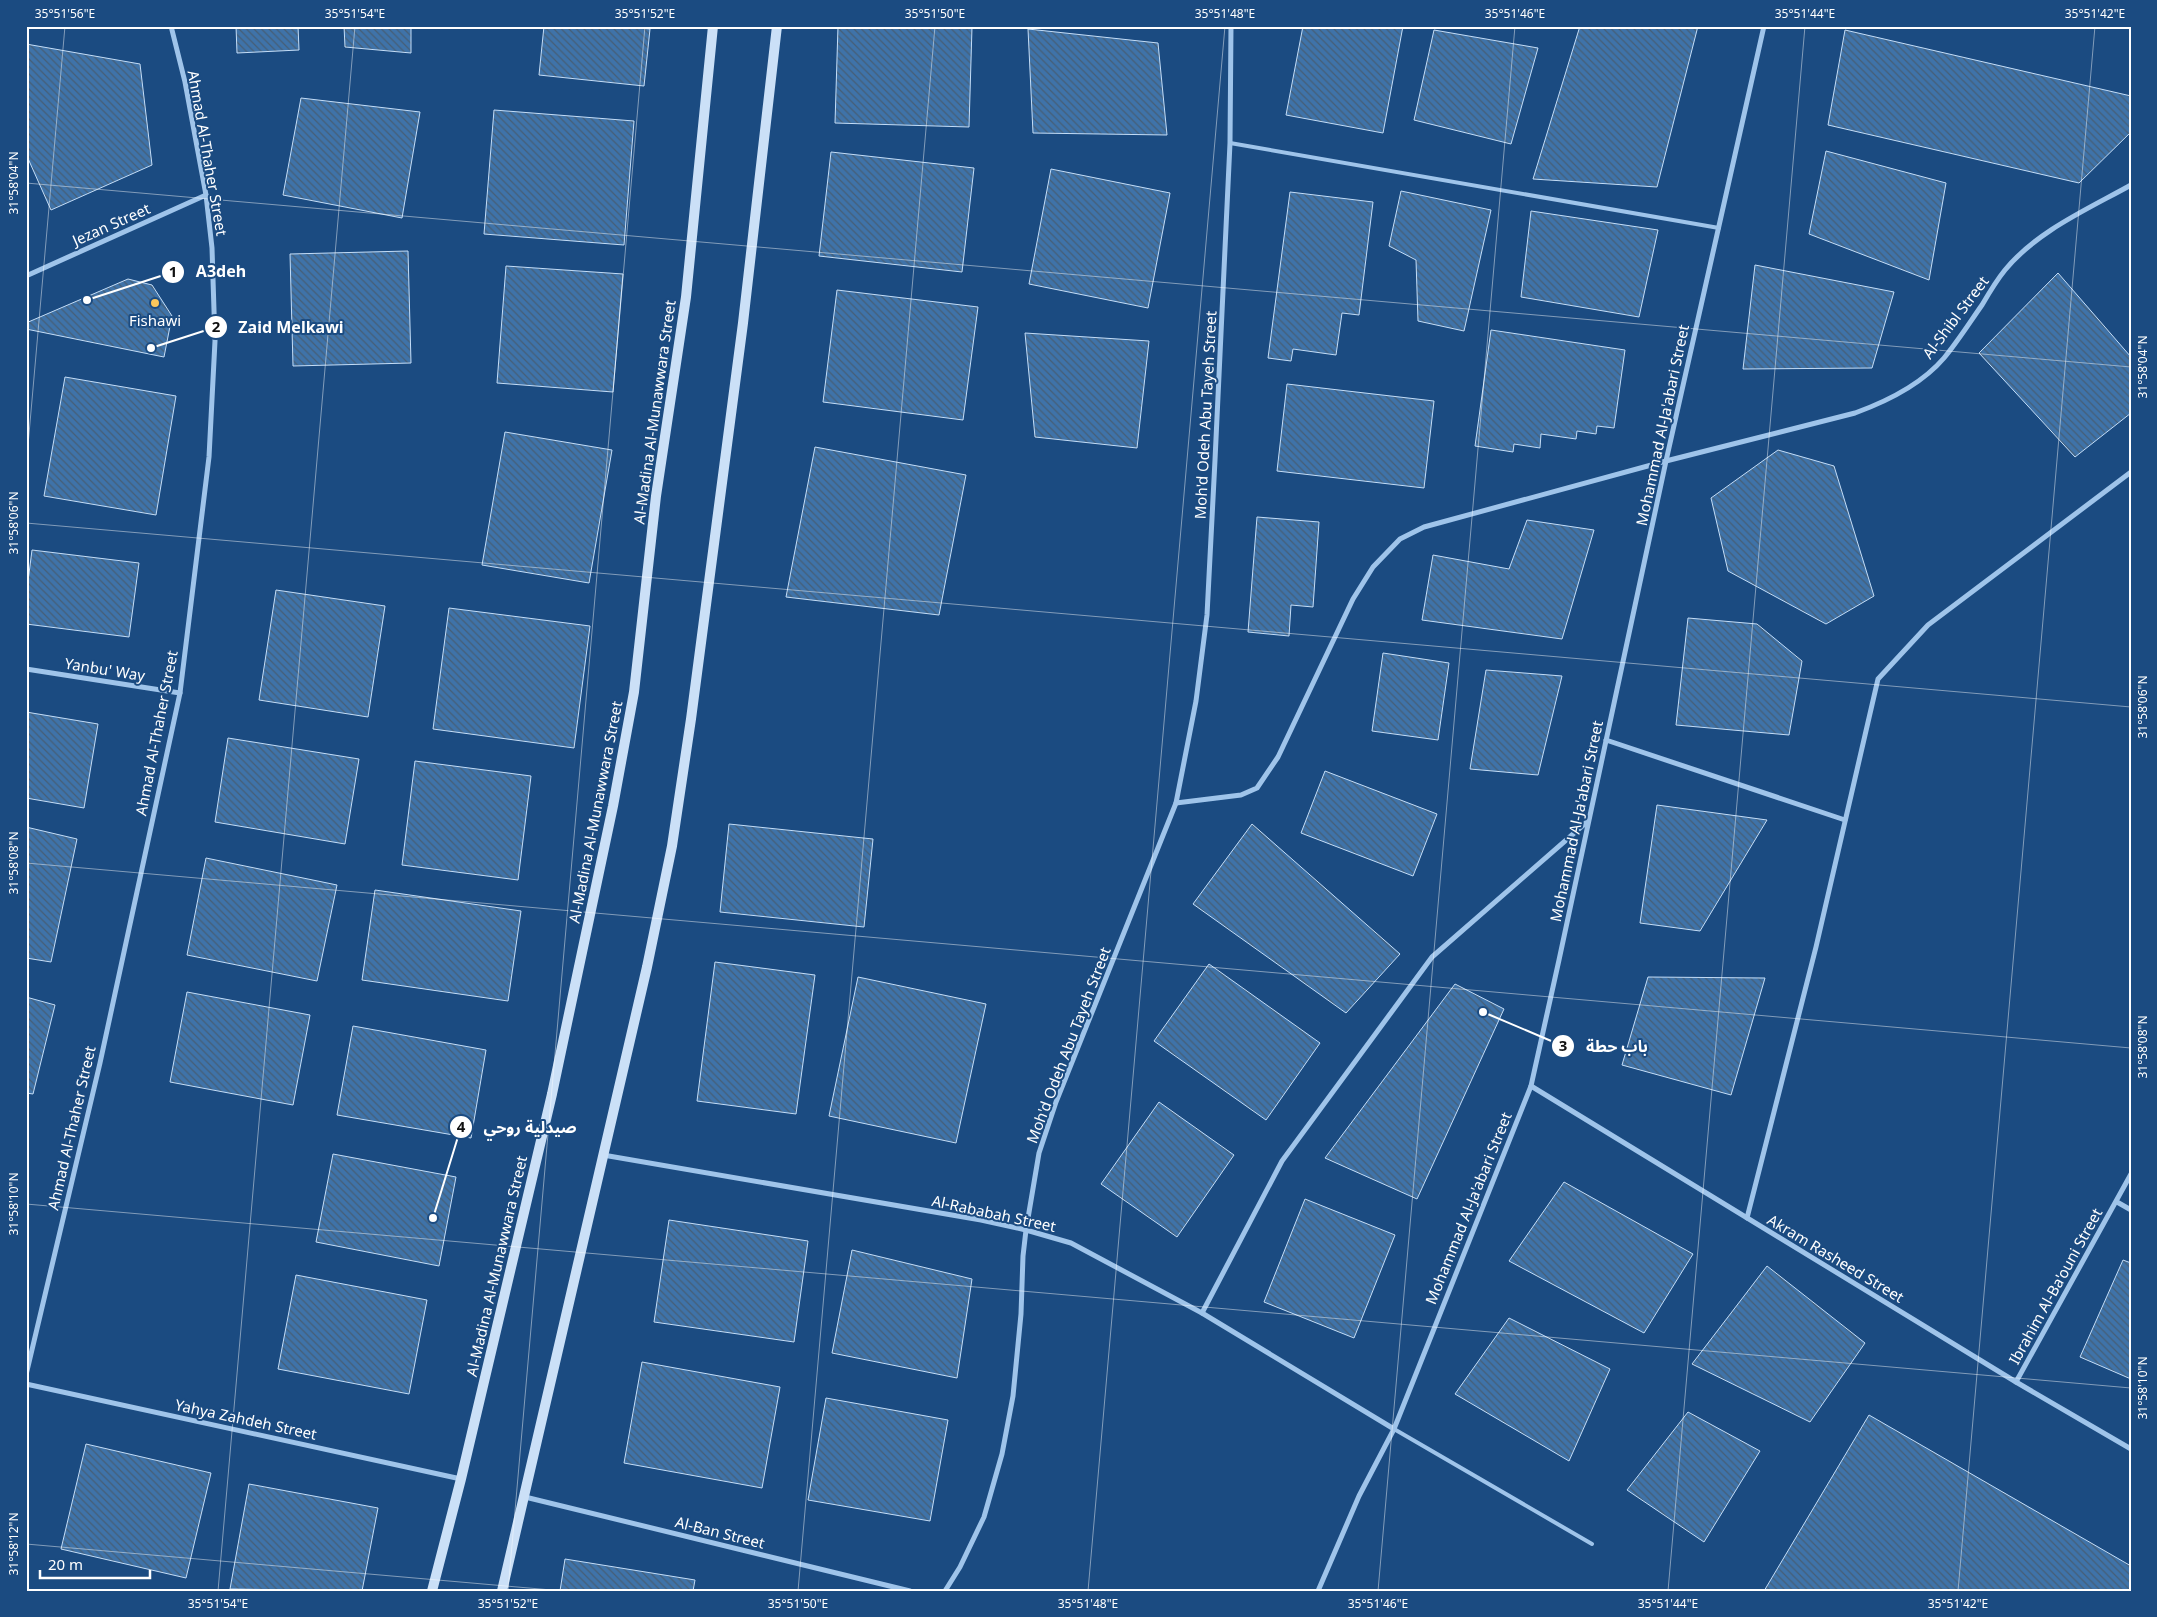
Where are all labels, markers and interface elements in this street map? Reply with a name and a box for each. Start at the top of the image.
text: 35°51'56"E [35,5,95,22]
text: 35°51'54"E [325,5,385,22]
text: 35°51'52"E [615,5,675,22]
text: 35°51'50"E [905,5,965,22]
text: 35°51'48"E [1195,5,1255,22]
text: 35°51'46"E [1485,5,1545,22]
text: 35°51'44"E [1775,5,1835,22]
text: 35°51'42"E [2065,5,2125,22]
street label: Ahmad Al-Thaher Street [184,69,233,238]
text: 31°58'04"N [5,151,22,215]
street label: Jezan Street [67,198,153,251]
callout: A3deh [161,256,256,287]
text: A3deh [196,260,246,282]
text: 1 [169,261,177,281]
street label: Al-Shibl Street [1917,271,1993,362]
marker: Fishawi [149,297,161,309]
street label: Al-Madina Al-Munawwara Street [628,298,680,525]
place label: Fishawi [129,310,181,330]
street label: Moh'd Odeh Abu Tayeh Street [1190,310,1220,520]
callout: Zaid Melkawi [204,311,354,342]
text: 2 [212,316,221,336]
text: Zaid Melkawi [238,316,344,338]
street label: Mohammad Al-Ja'abari Street [1631,322,1693,527]
text: 31°58'04"N [2134,335,2151,399]
text: 31°58'06"N [5,491,22,555]
street label: Ahmad Al-Thaher Street [130,648,182,817]
street label: Yanbu' Way [63,653,147,685]
text: 31°58'06"N [2134,675,2151,739]
street label: Al-Madina Al-Munawwara Street [564,699,626,925]
street label: Mohammad Al-Ja'abari Street [1545,718,1607,923]
text: 31°58'08"N [5,831,22,895]
street label: Moh'd Odeh Abu Tayeh Street [1021,943,1115,1146]
text: 31°58'08"N [2134,1015,2151,1079]
callout: باب حطة [1551,1031,1657,1062]
text: 3 [1559,1035,1567,1055]
text: باب حطة [1586,1035,1648,1057]
street label: Ahmad Al-Thaher Street [42,1043,100,1212]
street label: Mohammad Al-Ja'abari Street [1420,1109,1516,1307]
callout: صيدلية روحي [448,1112,586,1143]
text: 4 [457,1116,466,1136]
text: صيدلية روحي [484,1116,577,1141]
street label: Al-Madina Al-Munawwara Street [461,1153,531,1378]
text: 31°58'10"N [5,1172,22,1236]
street label: Al-Rababah Street [930,1190,1058,1236]
street label: Ibrahim Al-Ba'ouni Street [2004,1204,2107,1368]
street label: Akram Rasheed Street [1764,1209,1908,1307]
text: 31°58'10"N [2134,1356,2151,1420]
street label: Yahya Zahdeh Street [173,1394,319,1444]
street label: Al-Ban Street [673,1511,767,1553]
text: 31°58'12"N [5,1512,22,1576]
scale bar [40,1547,150,1579]
text: 20 m [48,1554,83,1574]
text: 35°51'54"E [188,1595,248,1612]
text: 35°51'52"E [478,1595,538,1612]
text: 35°51'50"E [768,1595,828,1612]
text: 35°51'48"E [1058,1595,1118,1612]
text: 35°51'46"E [1348,1595,1408,1612]
text: 35°51'44"E [1638,1595,1698,1612]
text: 35°51'42"E [1928,1595,1988,1612]

